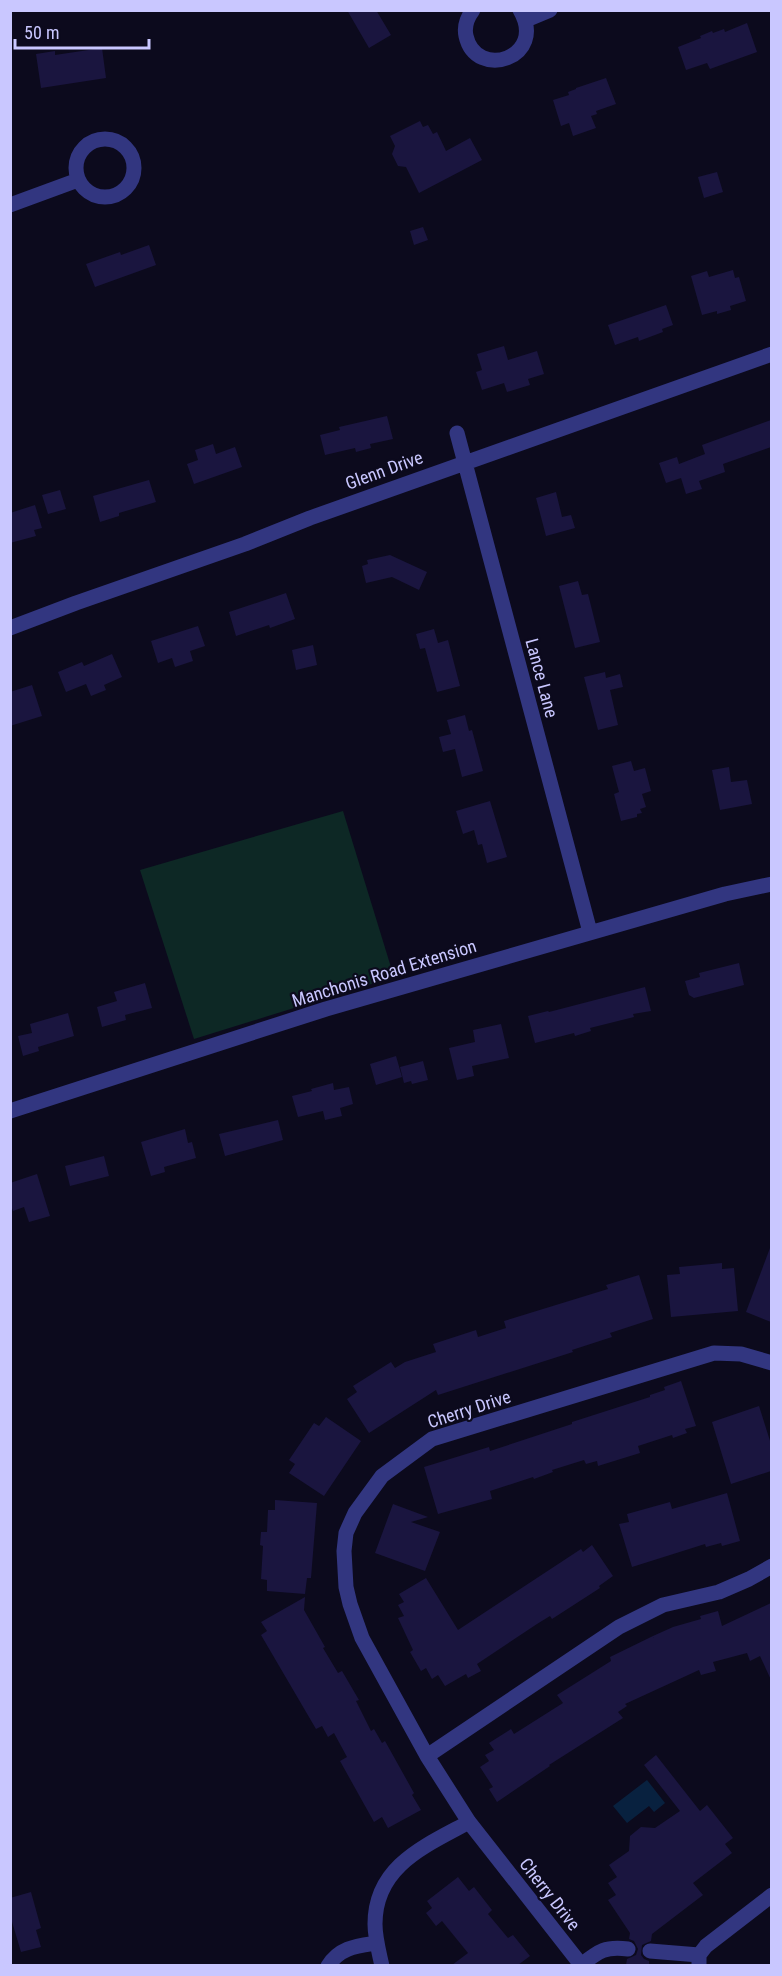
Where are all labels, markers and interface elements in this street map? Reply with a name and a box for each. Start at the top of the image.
scale bar [15,12,148,50]
text: 50 m [24,22,59,43]
street label: Glenn Drive [342,446,426,494]
street label: Lance Lane [521,636,563,720]
street label: Manchonis Road Extension [289,935,479,1011]
street label: Cherry Drive [425,1386,513,1432]
street label: Cherry Drive [515,1854,585,1934]

